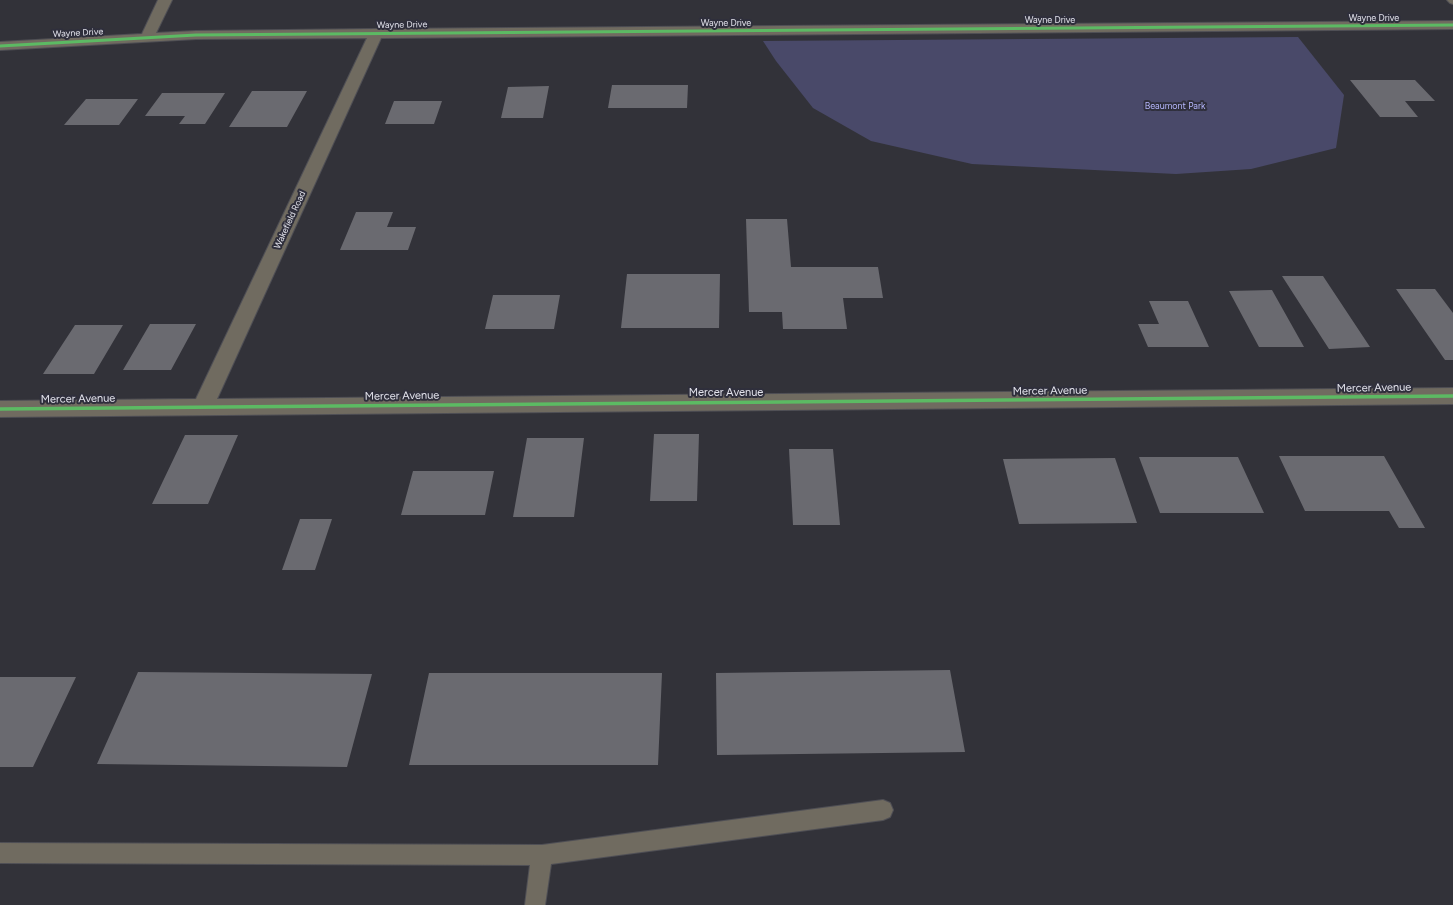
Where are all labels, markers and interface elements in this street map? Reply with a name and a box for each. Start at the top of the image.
street label: Wayne Drive [1349,13,1399,23]
street label: Wayne Drive [1025,15,1075,25]
street label: Wayne Drive [701,18,751,28]
street label: Wayne Drive [377,19,427,31]
street label: Wayne Drive [53,26,103,40]
park label: Beaumont Park [1145,101,1205,111]
street label: Wakefield Road [272,189,308,251]
street label: Mercer Avenue [1337,381,1411,395]
street label: Mercer Avenue [1013,384,1087,398]
street label: Mercer Avenue [689,386,763,400]
street label: Mercer Avenue [365,389,439,403]
street label: Mercer Avenue [41,392,115,406]

